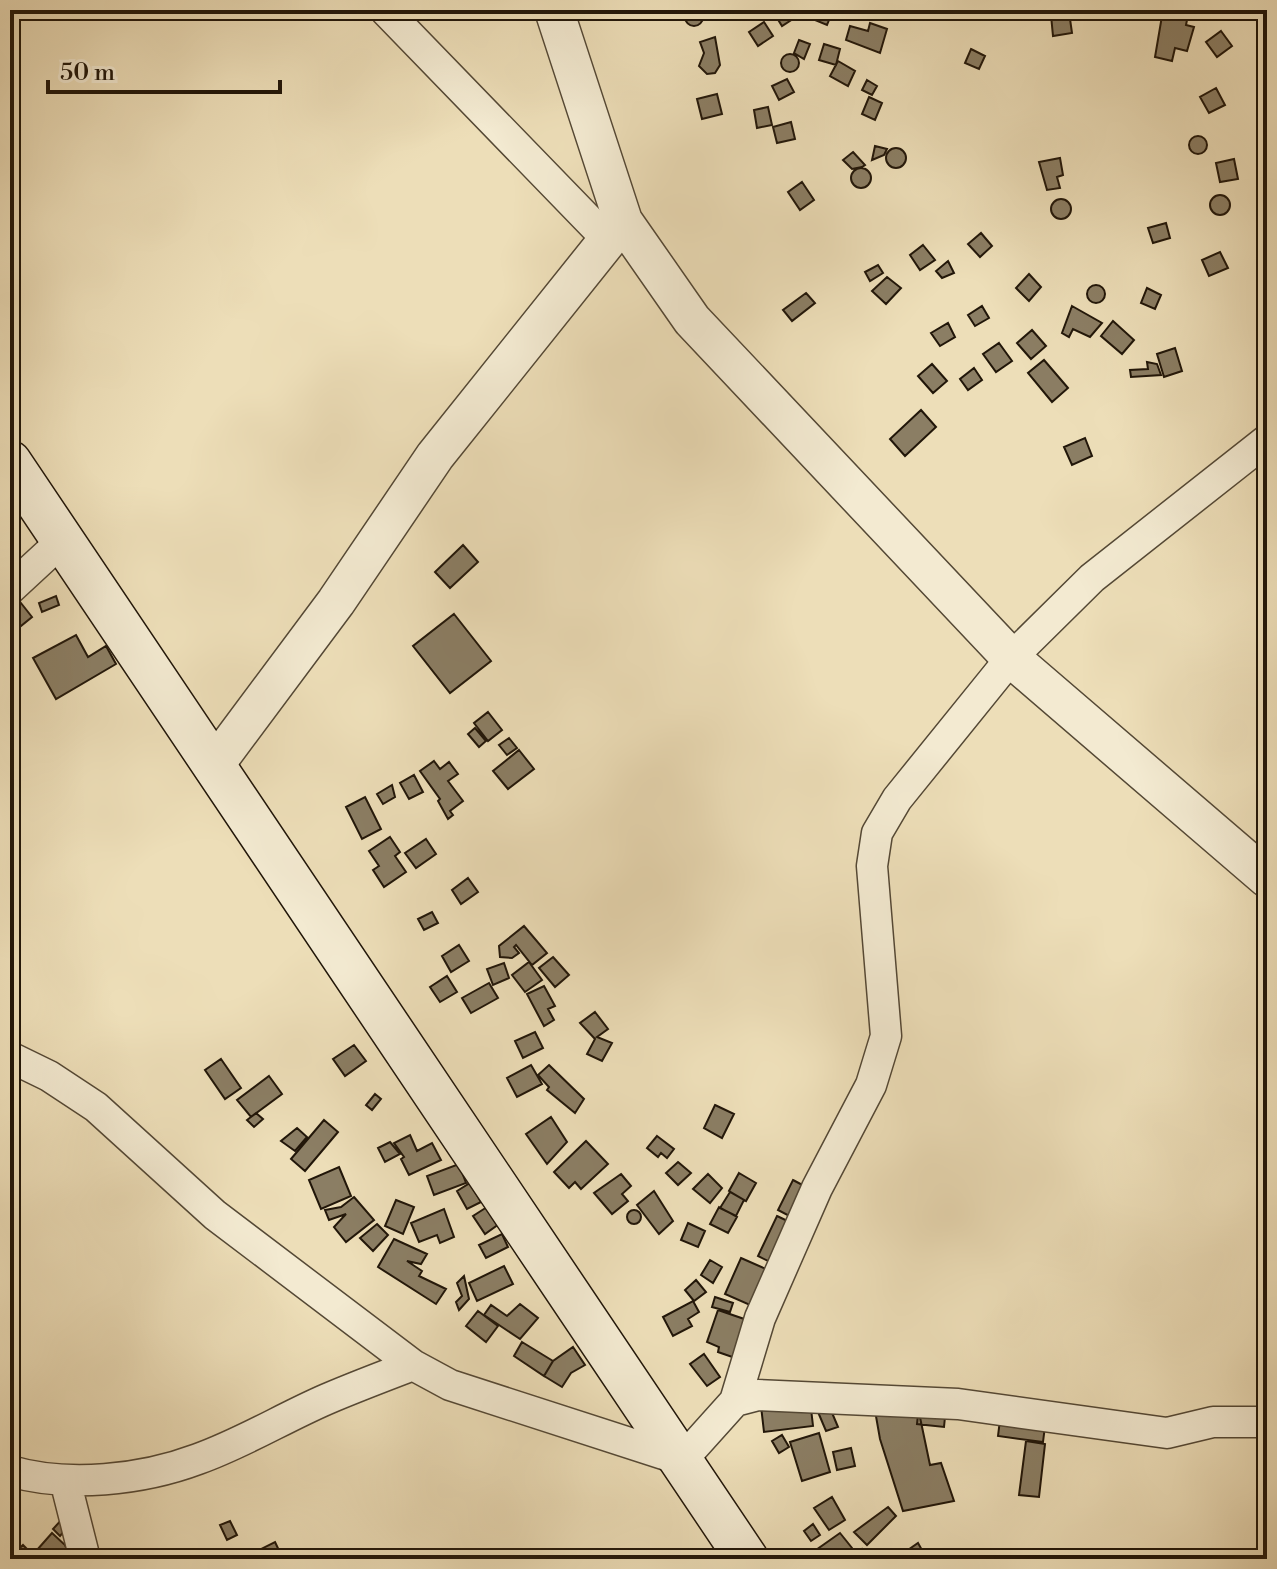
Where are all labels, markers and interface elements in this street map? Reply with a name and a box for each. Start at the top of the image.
scale bar [48,44,280,94]
text: 50 m [60,58,115,88]

